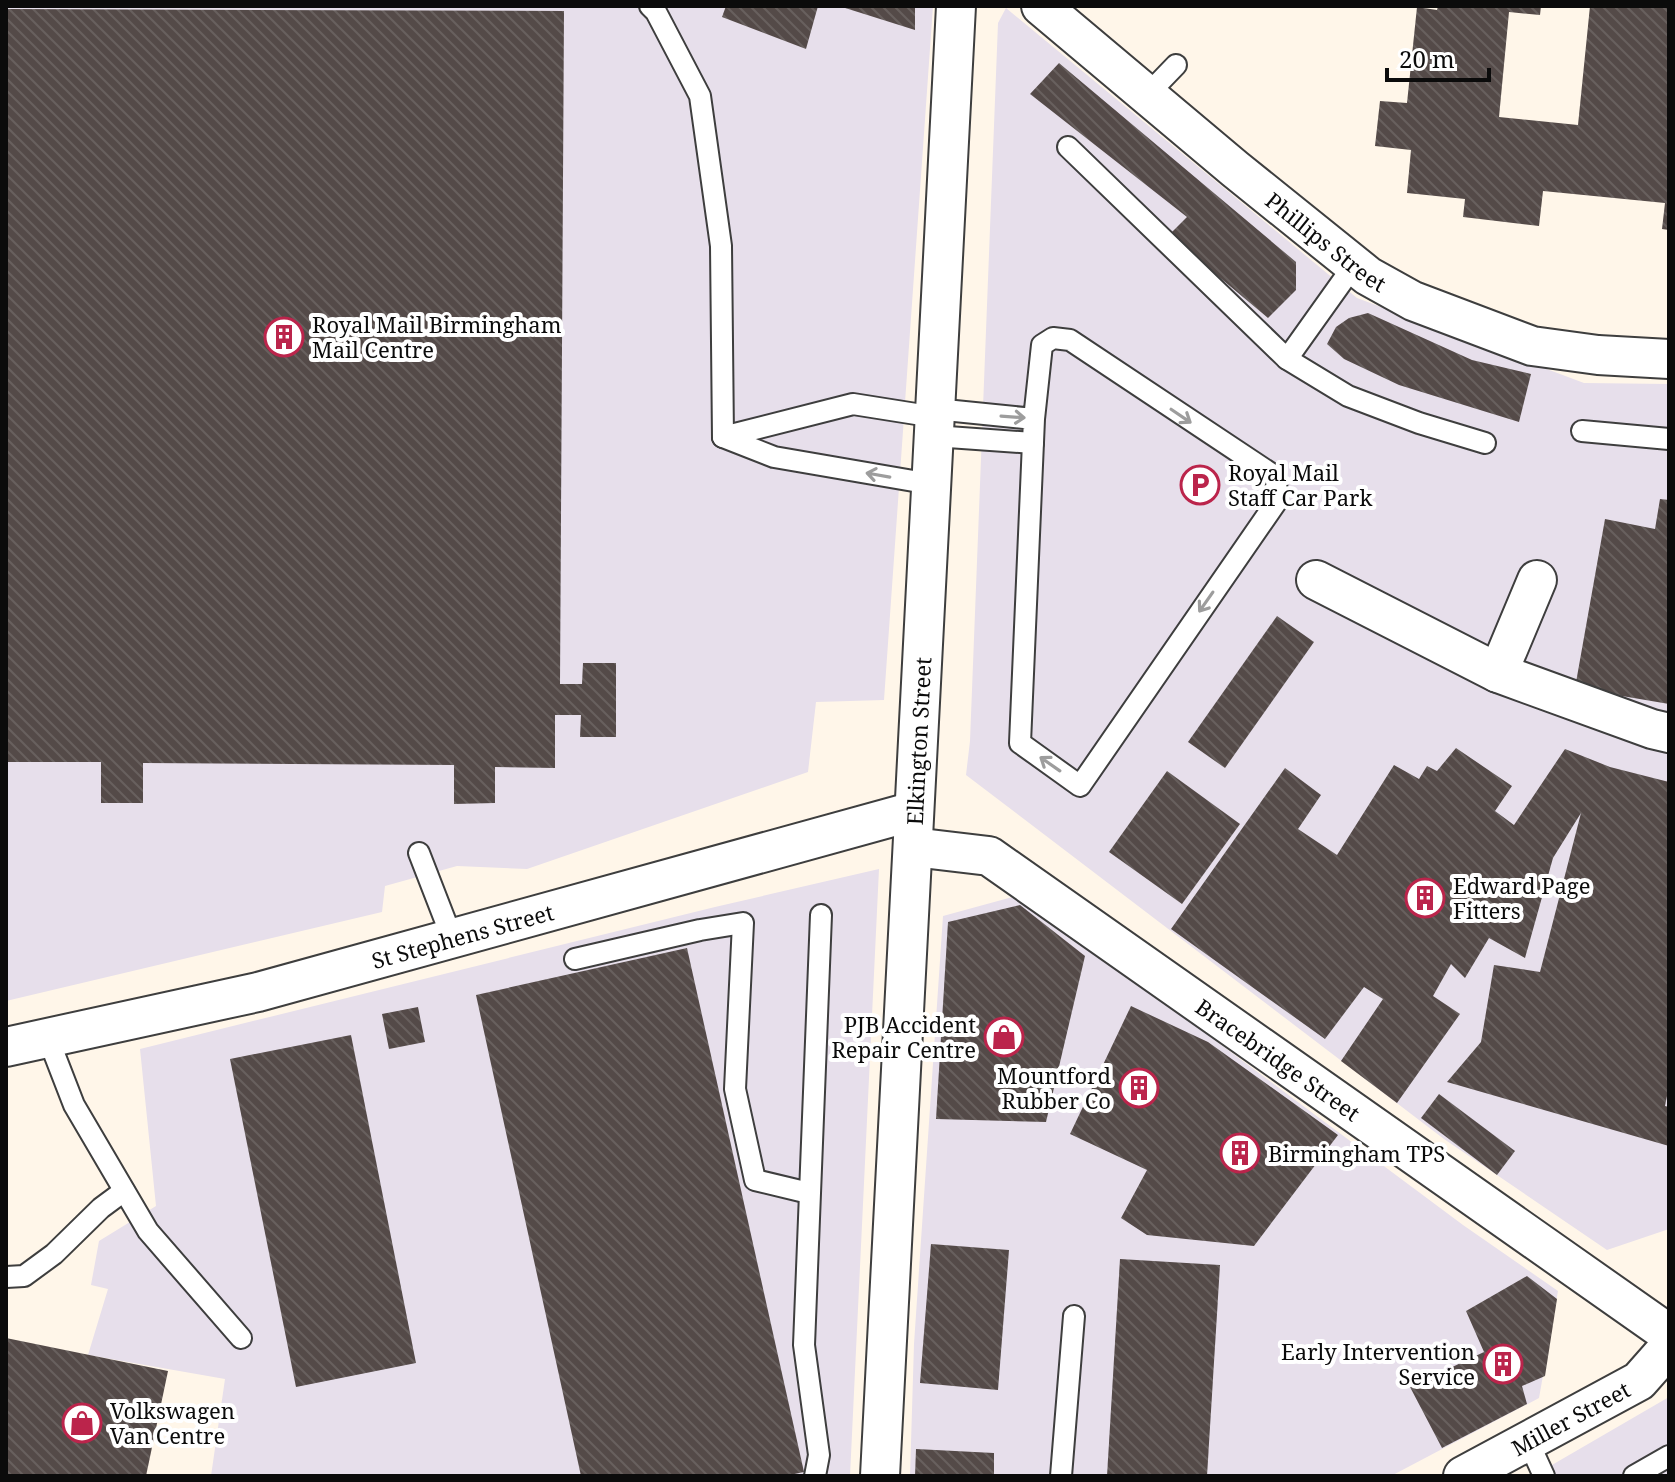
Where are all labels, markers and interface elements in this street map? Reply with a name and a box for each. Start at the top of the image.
scale bar [1387,32,1489,82]
text: 20 m [1399,42,1455,75]
street label: Phillips Street [1260,185,1392,298]
place label: Royal Mail Birmingham Mail Centre [312,309,562,364]
building icon: Royal Mail Birmingham Mail Centre [263,316,305,358]
one-way arrow [1170,408,1192,424]
one-way arrow [999,410,1026,425]
place label: Royal Mail Staff Car Park [1228,457,1372,512]
parking icon: Royal Mail Staff Car Park [1179,464,1221,506]
one-way arrow [865,467,891,482]
one-way arrow [1198,590,1214,612]
street label: Elkington Street [899,656,937,826]
one-way arrow [1040,756,1061,773]
place label: Edward Page Fitters [1453,870,1590,925]
building icon: Edward Page Fitters [1404,877,1446,919]
street label: St Stephens Street [368,896,557,975]
street label: Bracebridge Street [1190,991,1367,1128]
place label: PJB Accident Repair Centre [831,1009,976,1064]
shop icon: PJB Accident Repair Centre [983,1016,1025,1058]
place label: Mountford Rubber Co [997,1060,1111,1115]
building icon: Mountford Rubber Co [1118,1067,1160,1109]
building icon: Birmingham TPS [1219,1132,1261,1174]
place label: Birmingham TPS [1268,1138,1445,1168]
place label: Early Intervention Service [1281,1336,1475,1391]
building icon: Early Intervention Service [1482,1343,1524,1385]
street label: Miller Street [1506,1374,1635,1462]
place label: Volkswagen Van Centre [110,1395,235,1450]
shop icon: Volkswagen Van Centre [61,1402,103,1444]

